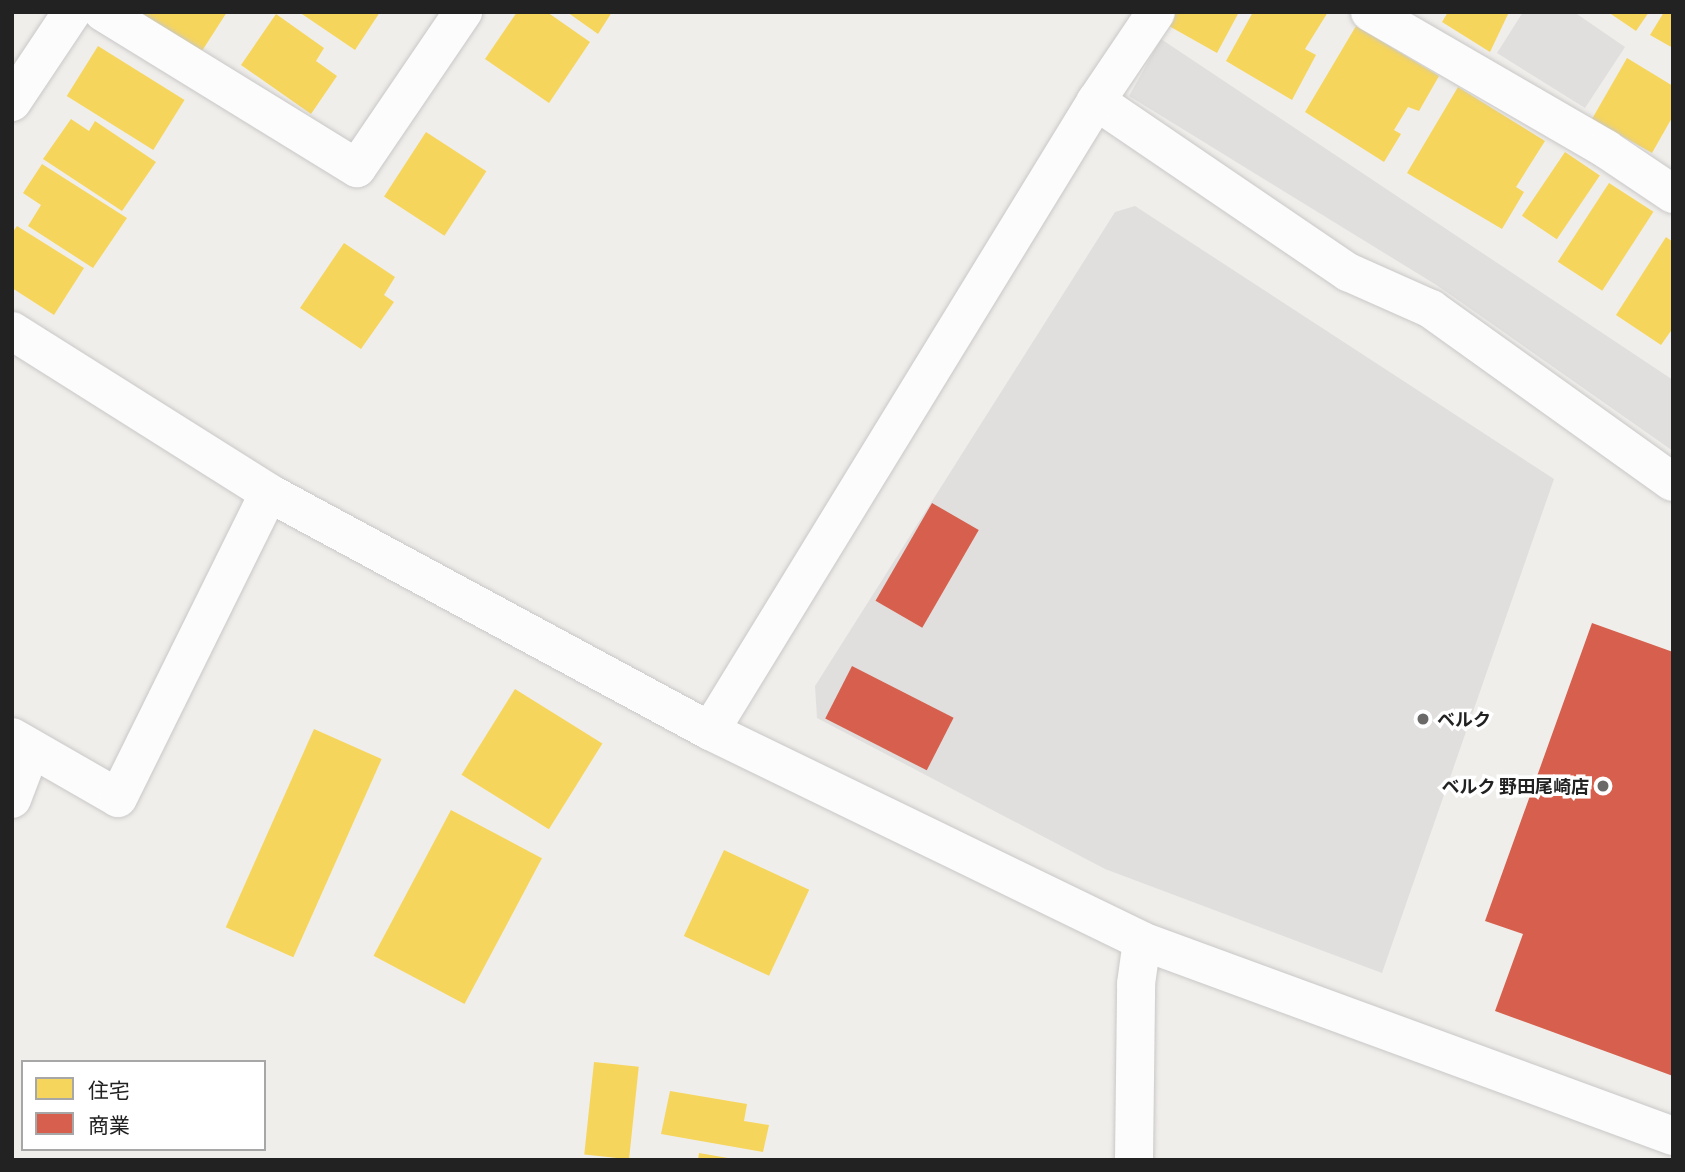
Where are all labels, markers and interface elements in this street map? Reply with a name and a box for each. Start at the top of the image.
place label: ベルク [1437,708,1491,730]
marker: ベルク [1415,711,1431,727]
place label: ベルク 野田尾崎店 [1442,775,1589,797]
marker: ベルク 野田尾崎店 [1595,778,1611,794]
legend [21,1060,266,1151]
text: 住宅 [88,1077,130,1102]
text: 商業 [88,1112,130,1137]

